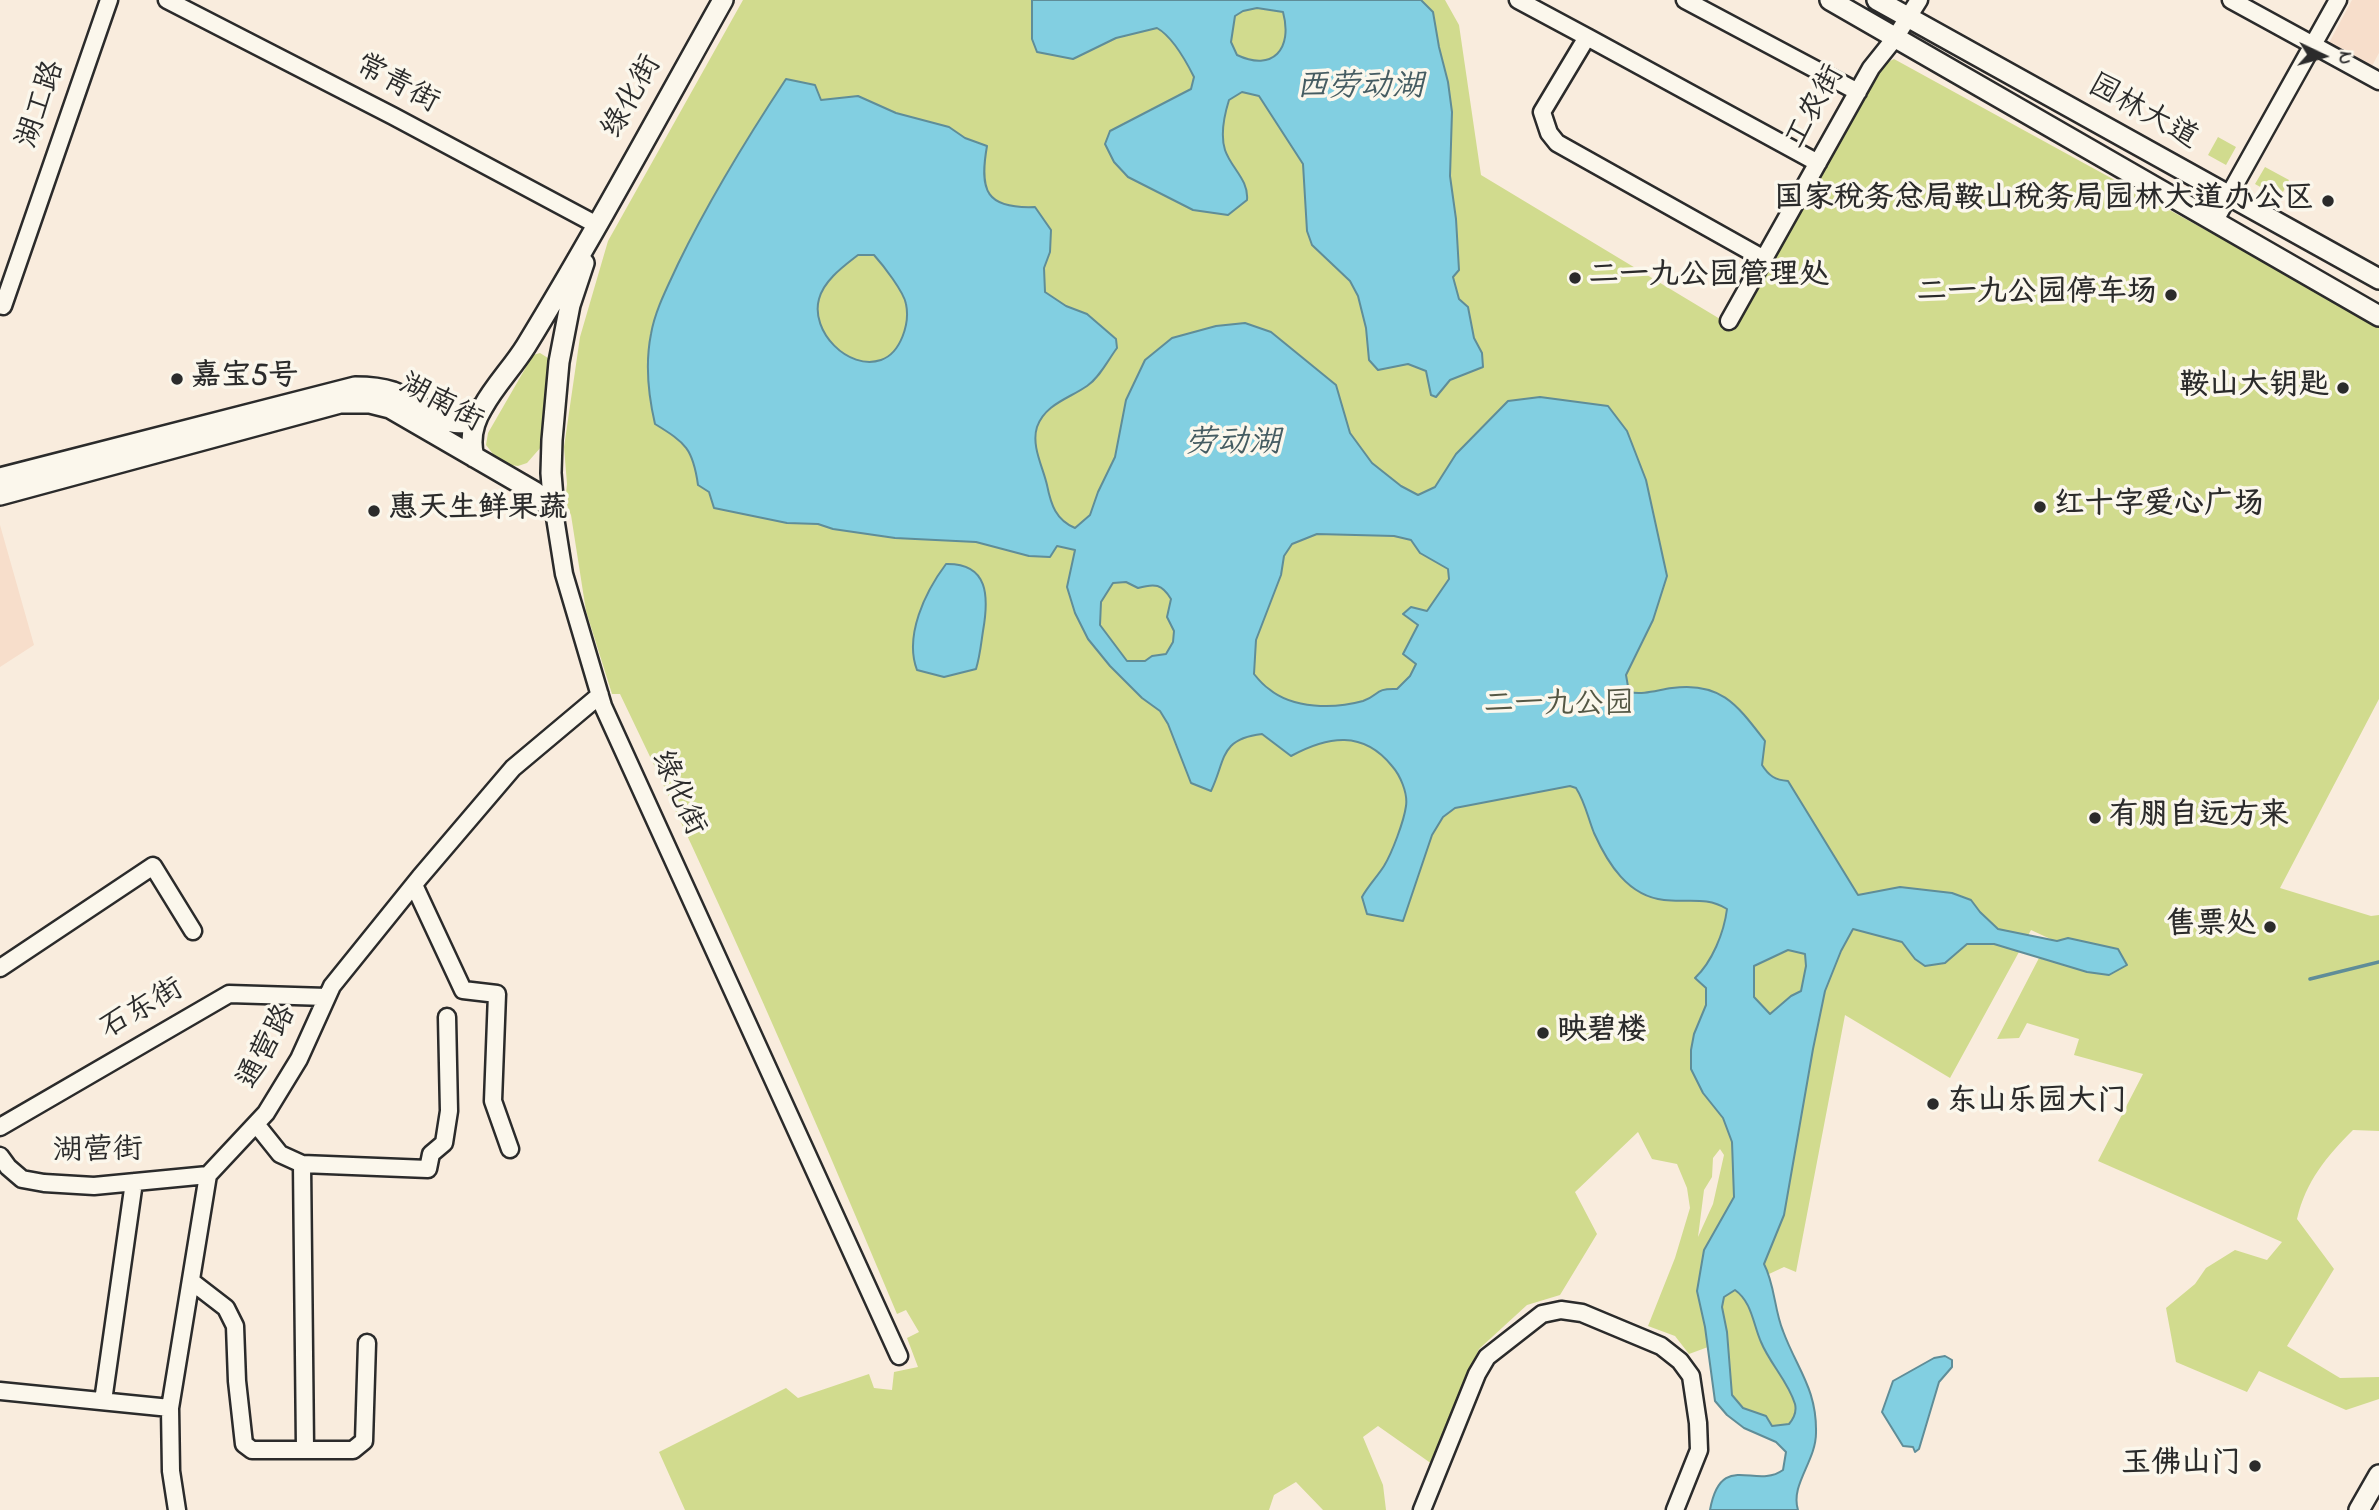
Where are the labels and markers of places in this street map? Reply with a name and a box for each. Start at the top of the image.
place label: 国家税务总局鞍山税务局园林大道办公区 [1774,183,2314,219]
marker: 国家税务总局鞍山税务局园林大道办公区 [2320,193,2336,209]
place label: 二一九公园管理处 [1589,260,1829,296]
marker: 二一九公园管理处 [1567,270,1583,286]
place label: 二一九公园停车场 [1917,277,2157,313]
marker: 二一九公园停车场 [2163,287,2179,303]
place label: 嘉宝5号 [191,361,298,397]
place label: 鞍山大钥匙 [2179,370,2329,406]
marker: 嘉宝5号 [169,371,185,387]
marker: 鞍山大钥匙 [2335,380,2351,396]
place label: 红十字爱心广场 [2054,489,2264,525]
place label: 惠天生鲜果蔬 [388,493,568,529]
marker: 红十字爱心广场 [2032,499,2048,515]
marker: 惠天生鲜果蔬 [366,503,382,519]
place label: 有朋自远方来 [2109,800,2289,836]
marker: 有朋自远方来 [2087,810,2103,826]
place label: 售票处 [2166,909,2256,945]
marker: 售票处 [2262,919,2278,935]
place label: 映碧楼 [1557,1015,1647,1051]
marker: 映碧楼 [1535,1025,1551,1041]
place label: 东山乐园大门 [1947,1086,2127,1122]
marker: 东山乐园大门 [1925,1096,1941,1112]
place label: 玉佛山门 [2121,1448,2241,1484]
marker: 玉佛山门 [2247,1458,2263,1474]

